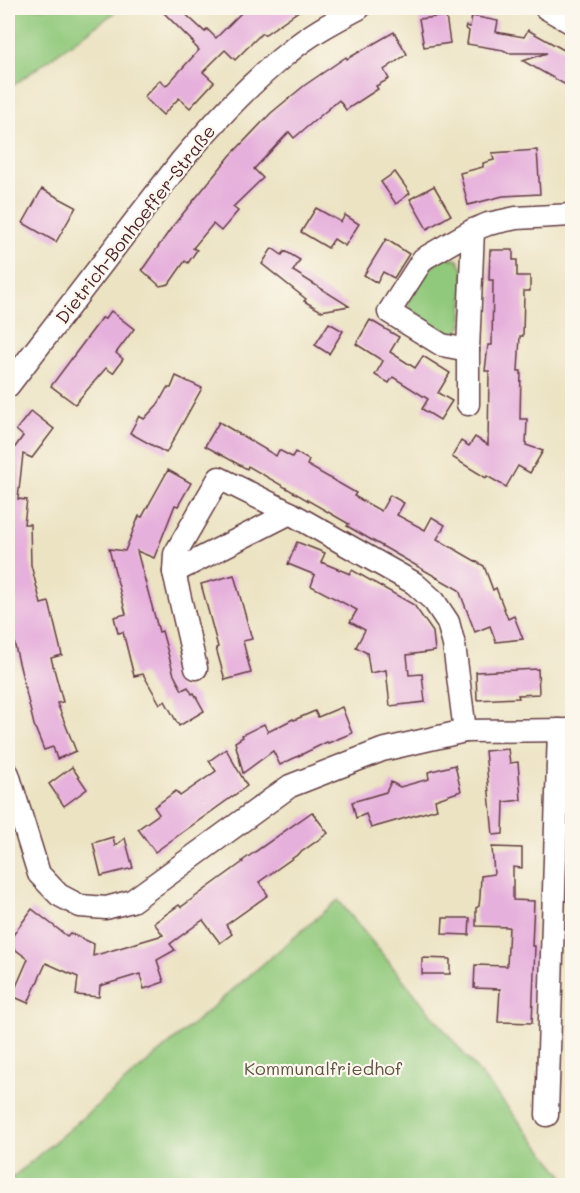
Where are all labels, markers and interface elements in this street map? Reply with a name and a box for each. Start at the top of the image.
street label: Dietrich-Bonhoeffer-Straße [50,120,220,328]
park label: Kommunalfriedhof [244,1056,403,1080]

